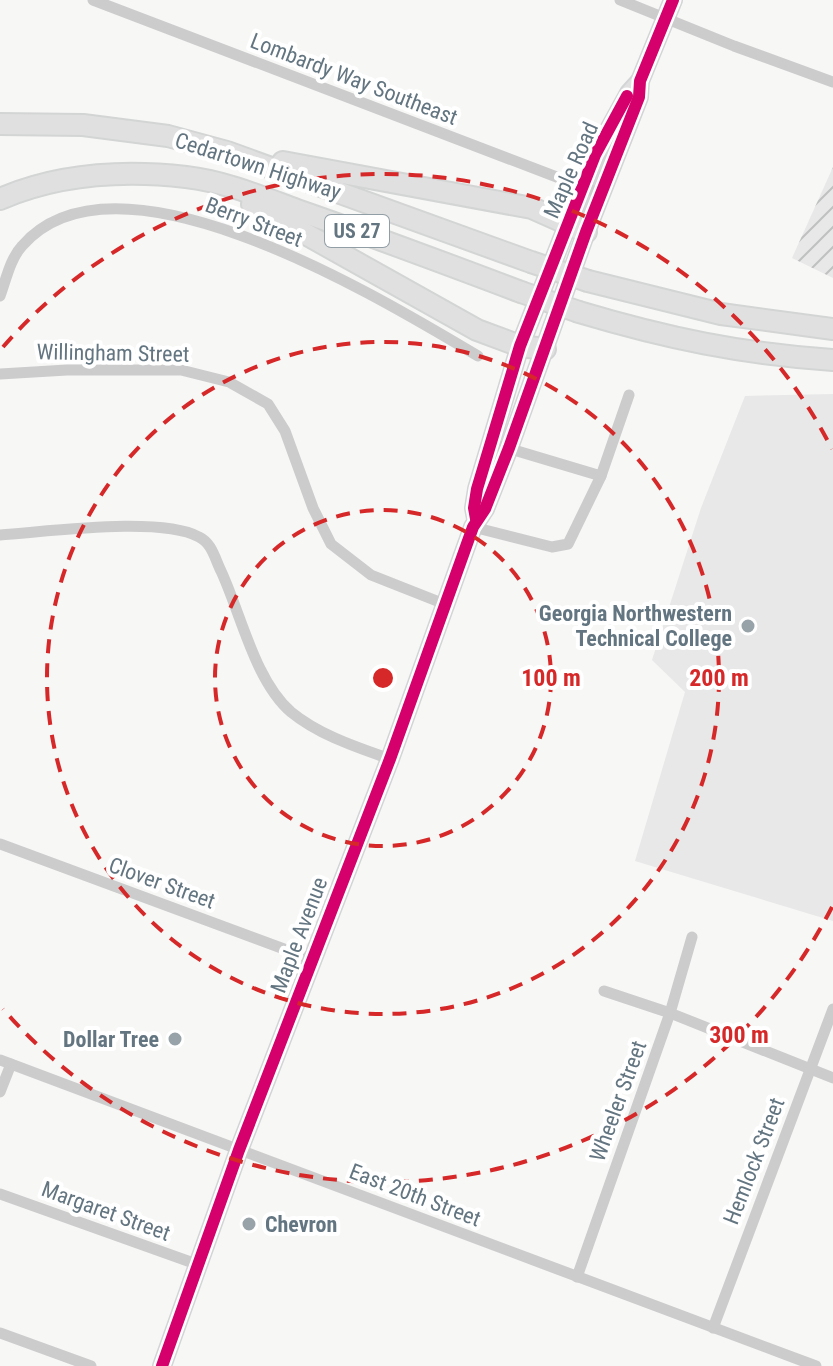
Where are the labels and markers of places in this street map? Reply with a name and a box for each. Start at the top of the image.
place label: Georgia Northwestern Technical College [539,601,732,651]
marker: Georgia Northwestern Technical College [739,617,757,635]
centre of rings [369,664,397,692]
place label: Dollar Tree [63,1027,159,1052]
marker: Dollar Tree [166,1030,184,1048]
place label: Chevron [265,1212,337,1237]
marker: Chevron [240,1215,258,1233]

